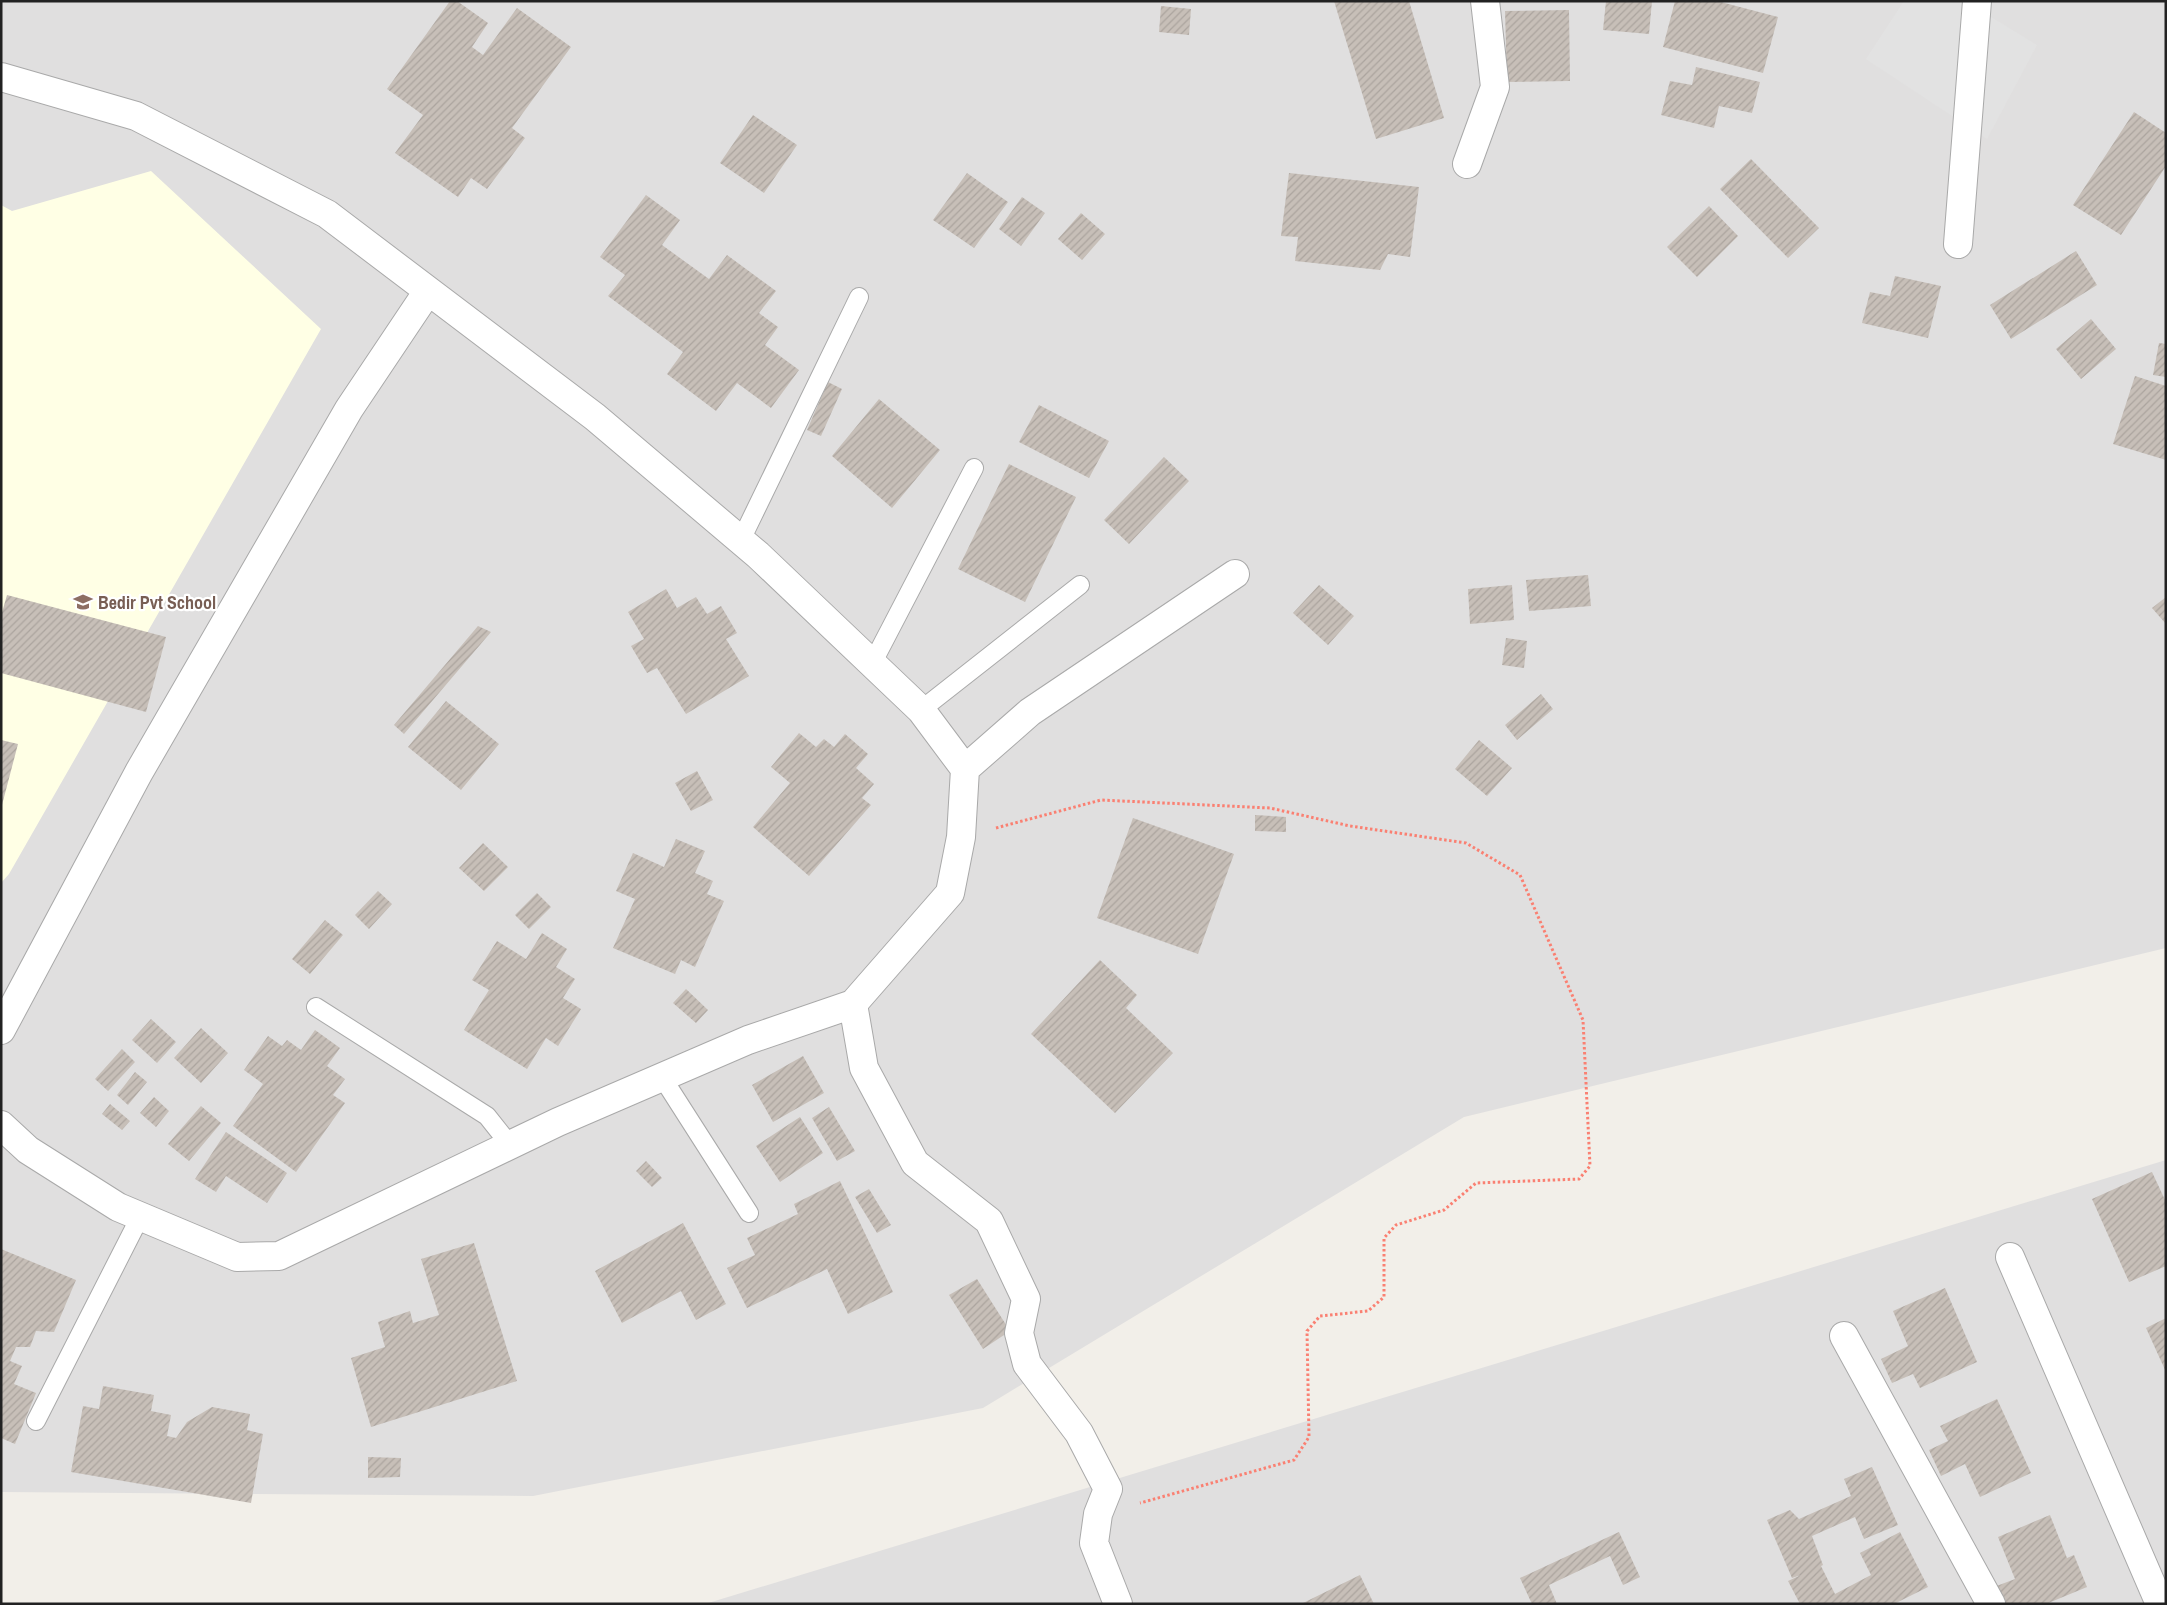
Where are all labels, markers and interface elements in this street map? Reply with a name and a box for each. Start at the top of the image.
place label: Bedir Pvt School [98,590,216,615]
school or university icon: Bedir Pvt School [72,591,94,613]

